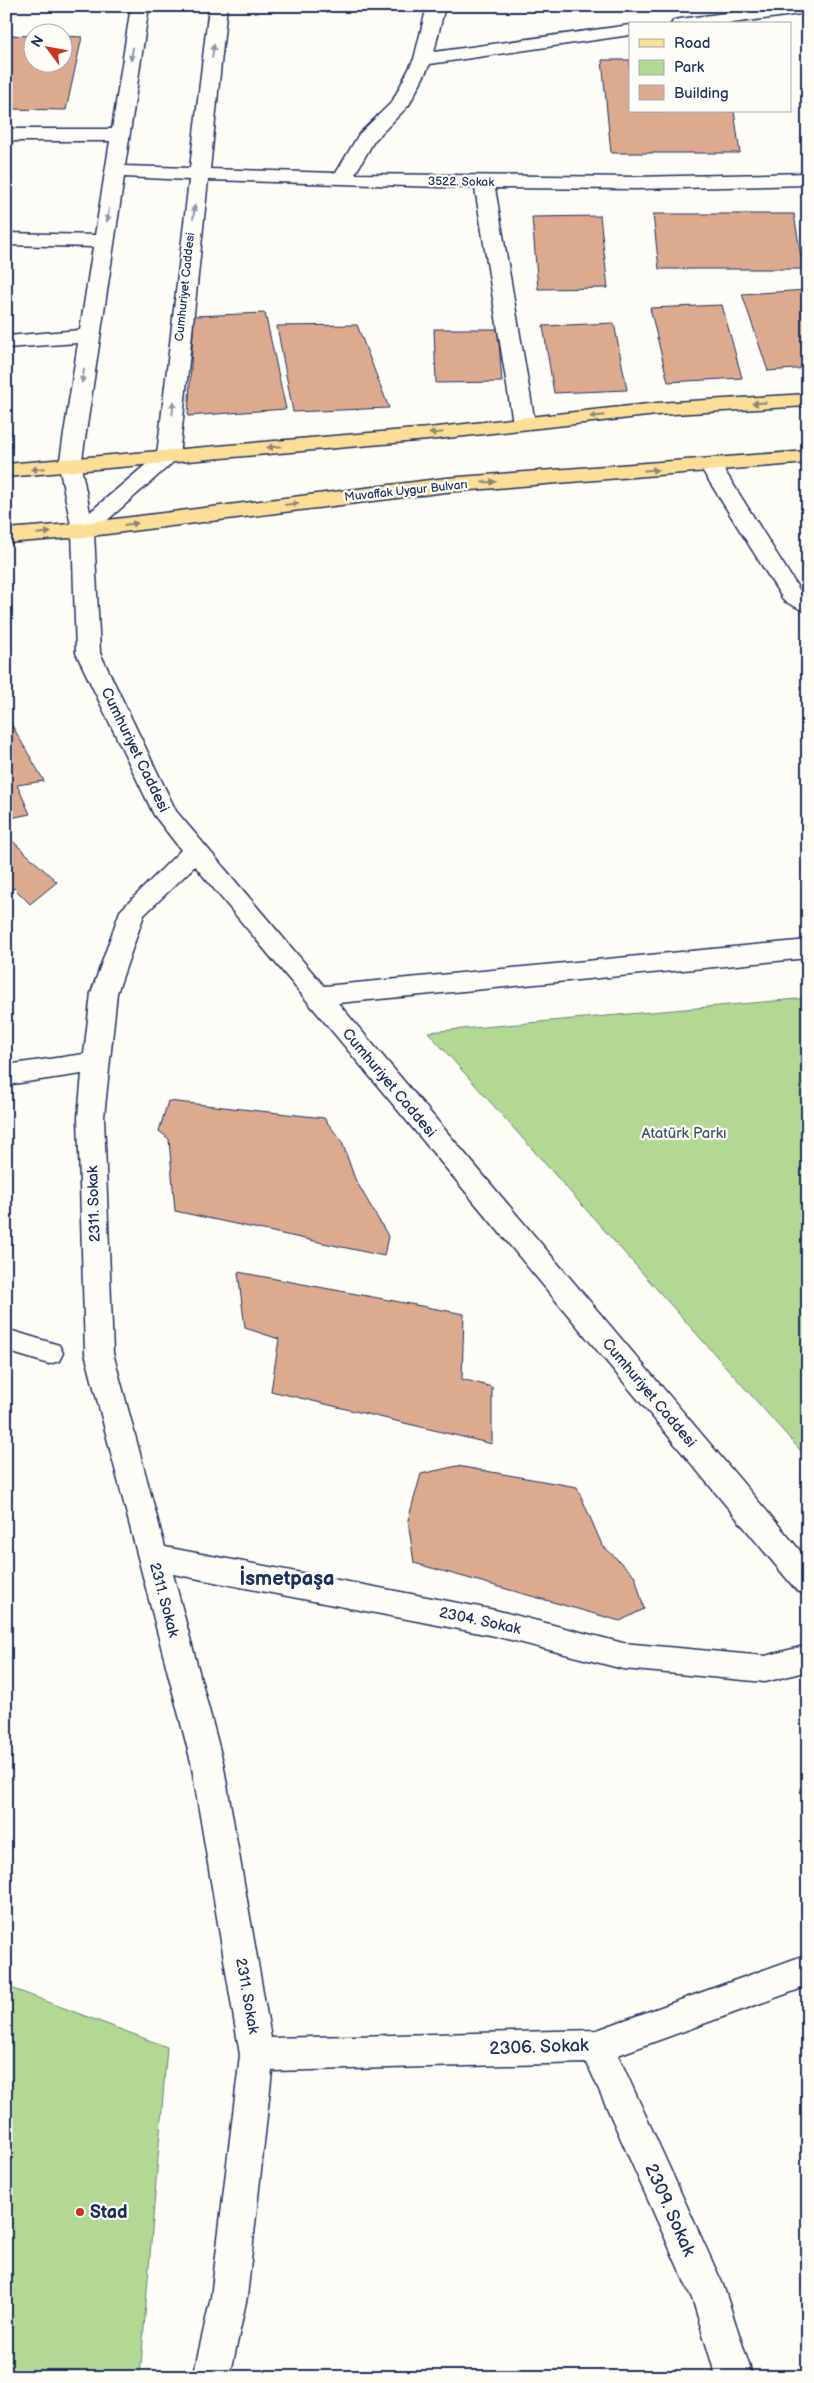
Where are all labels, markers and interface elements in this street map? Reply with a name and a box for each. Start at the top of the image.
north arrow [22,22,72,72]
legend [629,22,792,112]
text: N [27,32,47,50]
text: Road [674,34,710,53]
one-way arrow [209,42,217,58]
one-way arrow [128,47,136,63]
text: Park [674,58,705,77]
text: Building [674,84,729,103]
street label: 3522. Sokak [428,174,494,190]
one-way arrow [190,204,198,220]
one-way arrow [103,207,111,223]
street label: Cumhuriyet Caddesi [172,232,198,342]
one-way arrow [79,368,87,384]
one-way arrow [169,400,177,416]
one-way arrow [751,400,767,408]
one-way arrow [589,412,605,420]
one-way arrow [427,429,443,437]
one-way arrow [265,444,281,452]
one-way arrow [30,465,46,473]
one-way arrow [643,465,659,473]
street label: Muvaffak Uygur Bulvarı [344,477,468,505]
one-way arrow [481,477,497,485]
one-way arrow [285,500,301,508]
one-way arrow [123,520,139,528]
one-way arrow [37,529,53,537]
street label: Cumhuriyet Caddesi [97,684,173,816]
street label: Cumhuriyet Caddesi [338,1025,440,1141]
park label: Atatürk Parkı [641,1124,727,1143]
street label: 2311. Sokak [83,1165,105,1243]
street label: Cumhuriyet Caddesi [598,1335,700,1451]
street label: 2311. Sokak [145,1561,183,1640]
district label: İsmetpaşa [239,1565,335,1591]
street label: 2304. Sokak [437,1603,523,1639]
street label: 2311. Sokak [231,1957,263,2036]
street label: 2306. Sokak [489,2035,589,2059]
street label: 2309. Sokak [640,2161,700,2260]
place label: Stad [90,2202,128,2223]
marker: Stad [74,2206,86,2218]

